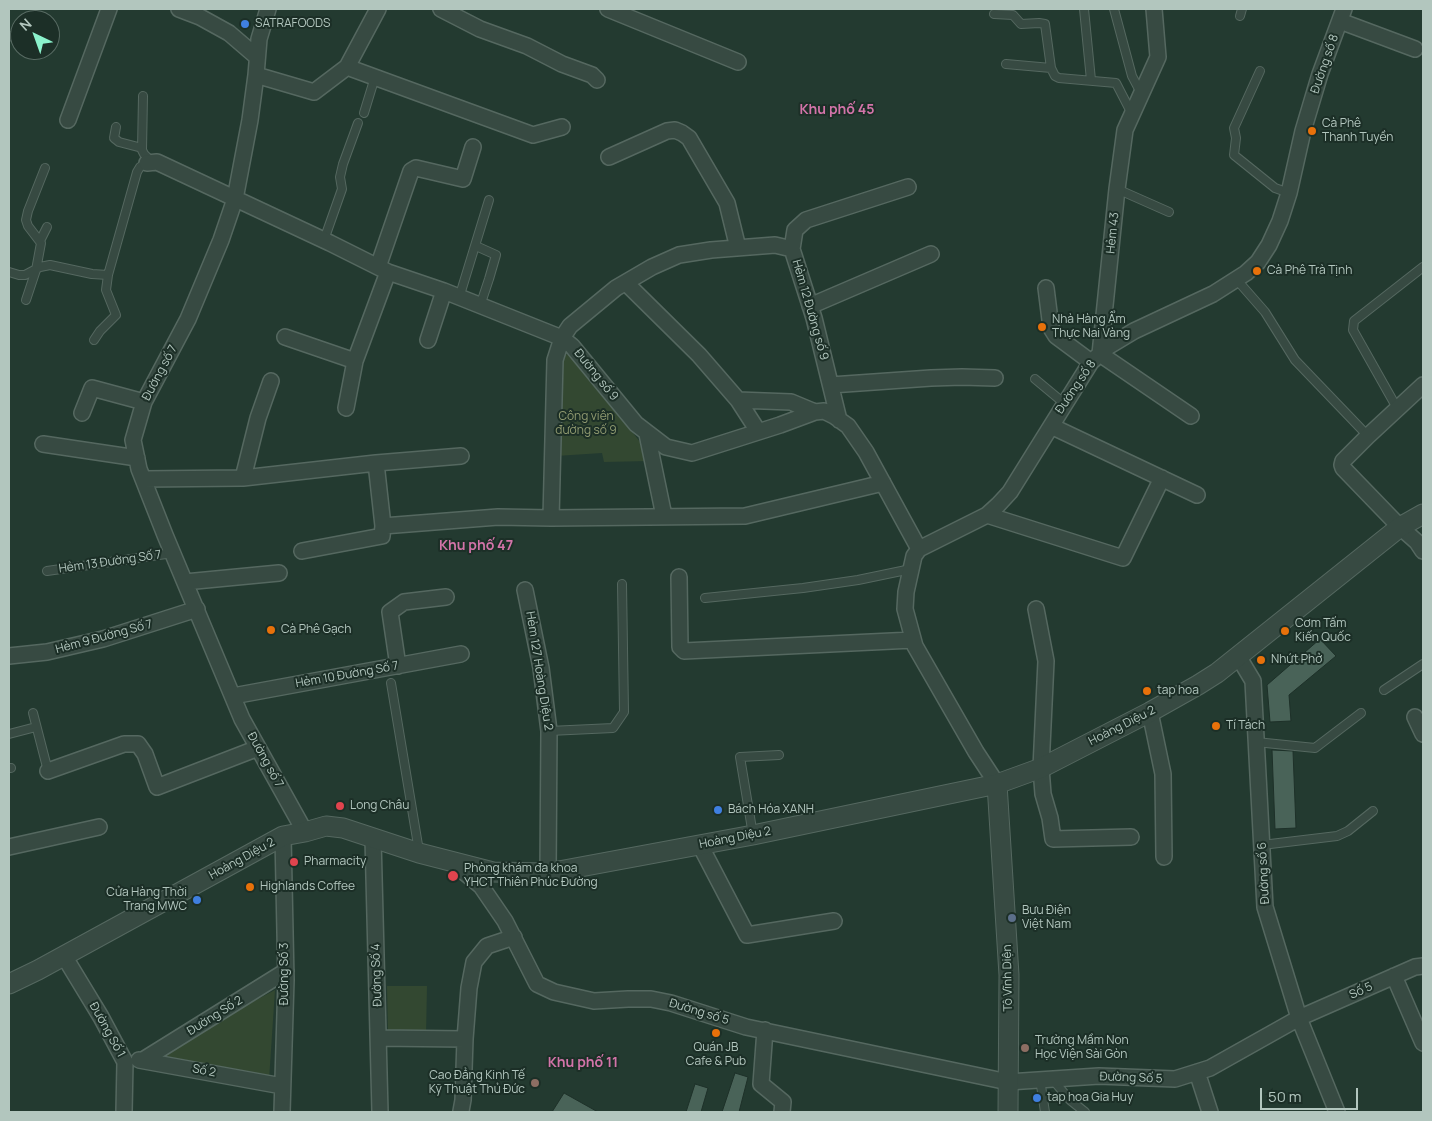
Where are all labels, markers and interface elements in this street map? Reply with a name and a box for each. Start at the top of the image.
north arrow [10,10,60,60]
text: N [15,14,35,35]
place label: SATRAFOODS [255,17,330,31]
marker: SATRAFOODS [239,18,251,30]
street label: Đường số 8 [1308,32,1342,96]
district label: Khu phố 45 [800,102,874,118]
place label: Cà Phê Thanh Tuyền [1322,117,1393,145]
marker: Cà Phê Thanh Tuyền [1306,125,1318,137]
street label: Hẻm 43 [1104,212,1122,254]
street label: Hẻm 12 Đường số 9 [789,258,831,362]
place label: Cà Phê Trà Tịnh [1267,264,1352,278]
marker: Cà Phê Trà Tịnh [1251,265,1263,277]
place label: Nhà Hàng Ẩm Thực Nai Vàng [1052,313,1130,341]
marker: Nhà Hàng Ẩm Thực Nai Vàng [1036,321,1048,333]
street label: Đường số 7 [139,343,181,403]
street label: Đường số 9 [571,346,621,404]
street label: Đường số 8 [1053,357,1099,417]
park label: Công viên đường số 9 [555,410,617,438]
district label: Khu phố 47 [439,538,513,554]
street label: Hẻm 13 Đường Số 7 [58,548,162,576]
street label: Hẻm 127 Hoàng Diệu 2 [522,610,556,732]
street label: Hẻm 9 Đường Số 7 [54,617,154,657]
place label: Cơm Tấm Kiến Quốc [1295,617,1351,645]
place label: Cà Phê Gạch [281,623,351,637]
marker: Cà Phê Gạch [265,624,277,636]
marker: Cơm Tấm Kiến Quốc [1279,625,1291,637]
place label: Nhứt Phở [1271,653,1322,667]
marker: Nhứt Phở [1255,654,1267,666]
street label: Hẻm 10 Đường Số 7 [294,659,400,691]
place label: tap hoa [1157,684,1199,698]
marker: tap hoa [1141,685,1153,697]
street label: Hoàng Diệu 2 [1086,703,1158,749]
place label: Tí Tách [1226,719,1265,733]
marker: Tí Tách [1210,720,1222,732]
street label: Đường số 7 [244,730,286,790]
place label: Long Châu [350,799,409,813]
marker: Long Châu [334,800,346,812]
place label: Bách Hóa XANH [728,803,814,817]
marker: Bách Hóa XANH [712,804,724,816]
street label: Hoàng Diệu 2 [698,824,772,852]
street label: Hoàng Diệu 2 [207,835,277,883]
street label: Đường số 6 [1255,842,1273,904]
place label: Pharmacity [304,855,366,869]
marker: Pharmacity [288,856,300,868]
place label: Phòng khám đa khoa YHCT Thiên Phúc Đường [464,862,598,890]
marker: Phòng khám đa khoa YHCT Thiên Phúc Đường [446,869,460,883]
place label: Highlands Coffee [260,880,355,894]
marker: Highlands Coffee [244,881,256,893]
place label: Cửa Hàng Thời Trang MWC [106,886,187,914]
marker: Cửa Hàng Thời Trang MWC [191,894,203,906]
place label: Bưu Điện Việt Nam [1022,904,1071,932]
marker: Bưu Điện Việt Nam [1006,912,1018,924]
street label: Đường Số 3 [278,943,292,1005]
street label: Đường Số 4 [369,943,385,1007]
street label: Tô Vĩnh Diện [1000,944,1016,1012]
street label: Số 5 [1347,980,1375,1002]
street label: Đường Số 2 [185,993,245,1039]
street label: Đường số 5 [667,996,731,1028]
street label: Đường Số 1 [86,1000,128,1060]
marker: Quán JB Cafe & Pub [710,1027,722,1039]
place label: Trường Mầm Non Học Viện Sài Gòn [1035,1034,1129,1062]
place label: Quán JB Cafe & Pub [686,1041,746,1069]
marker: Trường Mầm Non Học Viện Sài Gòn [1019,1042,1031,1054]
district label: Khu phố 11 [548,1055,618,1071]
street label: Số 2 [191,1062,217,1080]
place label: Cao Đẳng Kinh Tế Kỹ Thuật Thủ Đức [429,1069,525,1097]
street label: Đường Số 5 [1099,1070,1163,1086]
marker: Cao Đẳng Kinh Tế Kỹ Thuật Thủ Đức [529,1077,541,1089]
scale bar [1262,1078,1360,1110]
text: 50 m [1268,1086,1302,1107]
place label: tap hoa Gia Huy [1047,1091,1133,1105]
marker: tap hoa Gia Huy [1031,1092,1043,1104]

